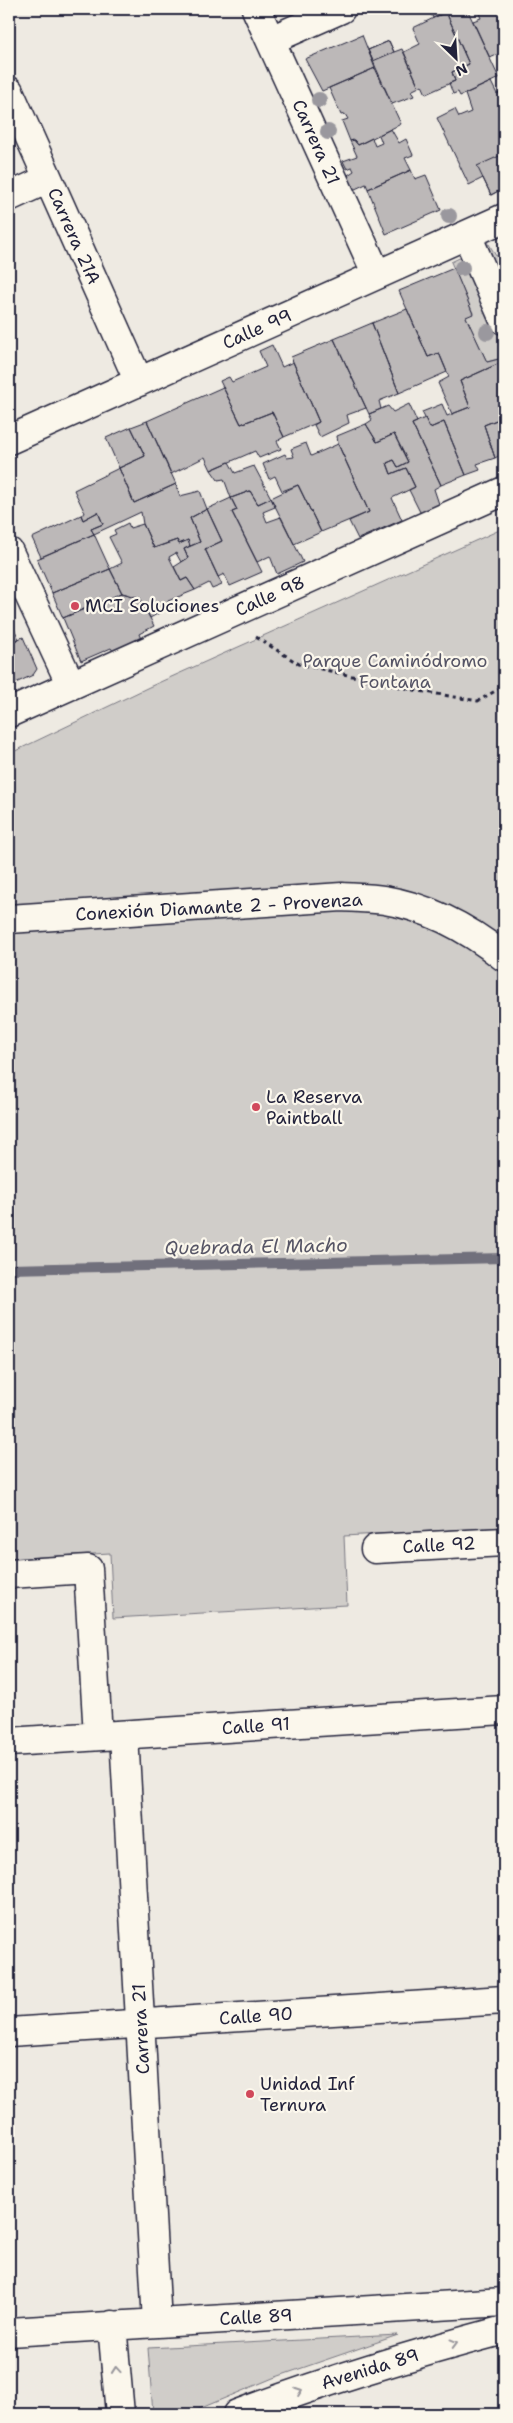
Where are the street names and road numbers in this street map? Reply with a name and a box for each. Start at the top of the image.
street label: Carrera 21 [287,96,345,188]
street label: Carrera 21A [42,184,106,288]
street label: Calle 99 [219,303,295,355]
street label: Calle 98 [231,570,309,622]
street label: Conexión Diamante 2 - Provenza [75,887,363,927]
street label: Calle 92 [402,1531,476,1559]
street label: Calle 91 [221,1712,291,1740]
street label: Carrera 21 [127,1983,155,2075]
street label: Calle 90 [218,2001,294,2031]
street label: Calle 89 [219,2303,293,2331]
street label: Avenida 89 [318,2343,422,2395]

